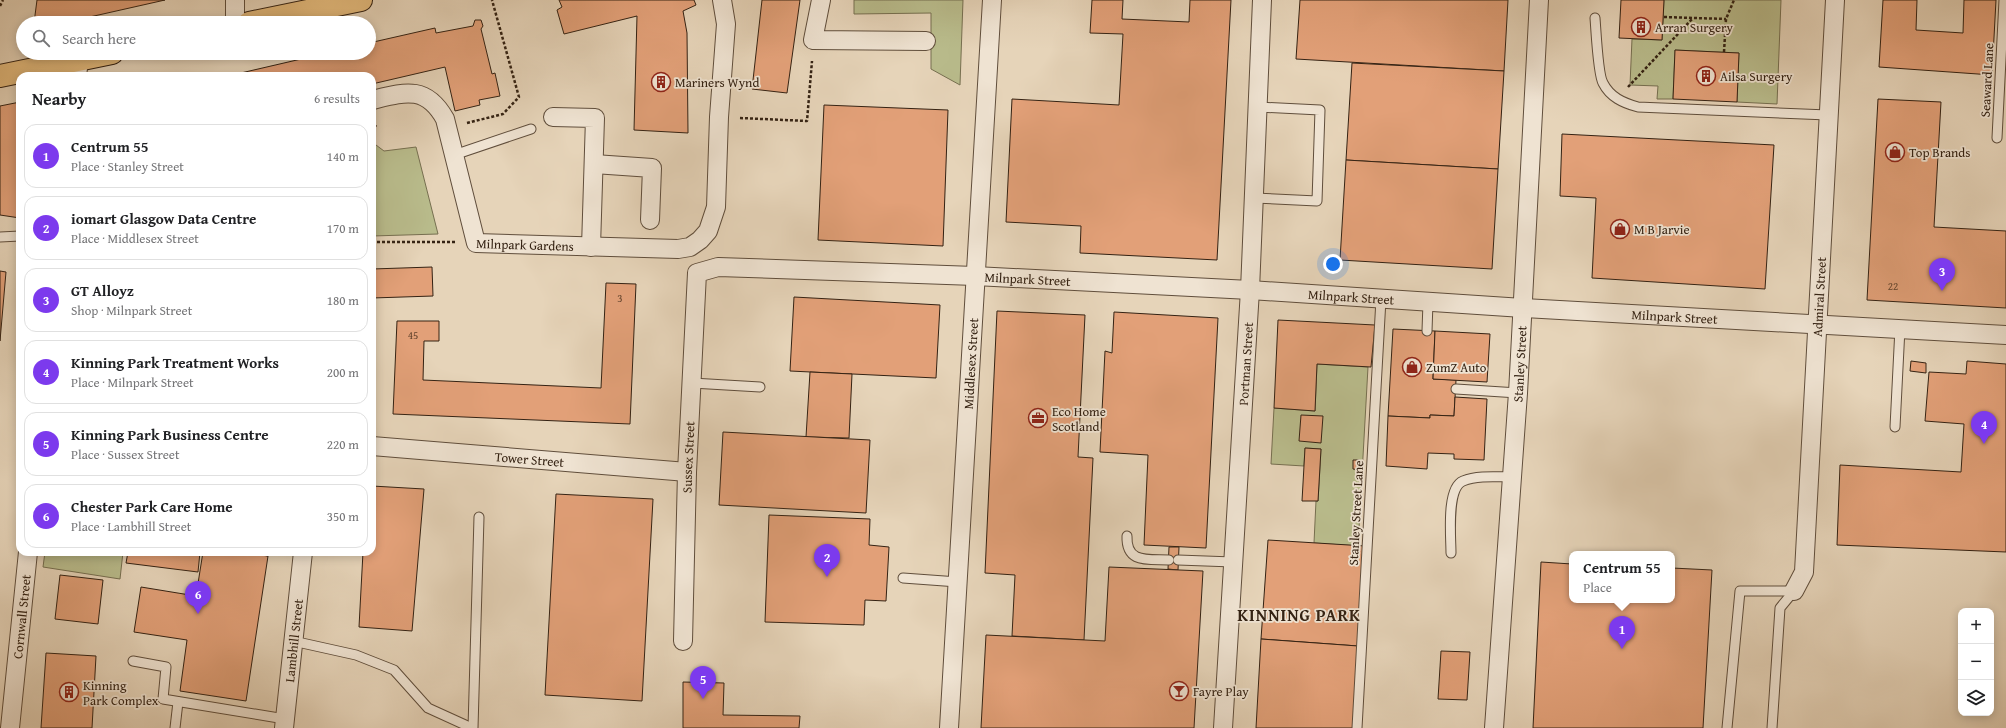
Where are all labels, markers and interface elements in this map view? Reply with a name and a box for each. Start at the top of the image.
search box [16,16,376,60]
building icon: Arran Surgery [1630,16,1652,38]
place label: Arran Surgery [1655,18,1733,37]
icon: search [30,27,52,49]
text: Search here [62,28,136,49]
street label: Seaward Lane [1976,42,1998,118]
building icon: Ailsa Surgery [1695,65,1717,87]
place label: Ailsa Surgery [1720,67,1793,86]
building icon: Mariners Wynd [650,71,672,93]
place label: Mariners Wynd [675,73,759,92]
text: Nearby [32,86,86,111]
text: 6 results [314,89,360,108]
text: Centrum 55 [71,136,149,157]
shop icon: Top Brands [1884,141,1906,163]
place label: Top Brands [1909,143,1970,162]
text: 1 [43,147,49,166]
text: 140 m [327,147,359,166]
text: Place · Stanley Street [71,157,184,176]
text: iomart Glasgow Data Centre [71,208,256,229]
shop icon: M B Jarvie [1609,218,1631,240]
text: 2 [43,219,49,238]
text: 170 m [327,219,359,238]
place label: M B Jarvie [1634,220,1690,239]
text: Place · Middlesex Street [71,229,199,248]
street label: Milnpark Gardens [476,234,574,255]
your location [1323,254,1343,274]
street label: Admiral Street [1807,256,1831,337]
pin: 3 [1929,258,1955,291]
street label: Milnpark Street [984,267,1072,290]
house number: 22 [1888,278,1898,294]
text: GT Alloyz [71,280,134,301]
street label: Milnpark Street [1307,284,1395,309]
house number: 3 [617,290,623,306]
text: 3 [43,291,49,310]
text: 180 m [327,291,359,310]
text: Shop · Milnpark Street [71,301,192,320]
street label: Milnpark Street [1631,305,1719,328]
street label: Middlesex Street [958,317,983,410]
street label: Portman Street [1233,321,1258,406]
street label: Stanley Street [1508,325,1531,403]
house number: 45 [408,327,418,343]
text: Kinning Park Treatment Works [71,352,279,373]
shop icon: ZumZ Auto [1401,356,1423,378]
place label: ZumZ Auto [1426,358,1487,377]
text: 4 [43,363,49,382]
text: 200 m [327,363,359,382]
text: Place · Milnpark Street [71,373,194,392]
place label: Eco Home Scotland [1052,402,1106,436]
office icon: Eco Home Scotland [1027,407,1049,429]
pin: 4 [1971,411,1997,444]
street label: Sussex Street [677,420,699,493]
text: Kinning Park Business Centre [71,424,269,445]
text: 5 [43,435,49,454]
text: 220 m [327,435,359,454]
text: Place · Sussex Street [71,445,180,464]
street label: Tower Street [494,447,565,471]
street label: Stanley Street Lane [1344,460,1368,566]
text: Chester Park Care Home [71,496,233,517]
text: 6 [43,507,49,526]
text: 350 m [327,507,359,526]
text: Place · Lambhill Street [71,517,191,536]
pin: 2 [814,544,840,577]
popup [1569,551,1675,603]
text: Centrum 55 [1583,557,1661,578]
street label: Cornwall Street [8,573,35,660]
text: Place [1583,578,1612,597]
pin: 6 [185,581,211,614]
street label: Lambhill Street [279,597,307,683]
district label: KINNING PARK [1237,602,1361,627]
map controls [1958,608,1994,716]
button: + [1958,608,1994,644]
pin: 1 [1609,616,1635,649]
button: − [1958,644,1994,680]
pin: 5 [690,666,716,699]
place label: Kinning Park Complex [83,676,159,710]
bar icon: Fayre Play [1168,680,1190,702]
button: layers [1958,680,1994,716]
building icon: Kinning Park Complex [58,681,80,703]
place label: Fayre Play [1193,682,1249,701]

